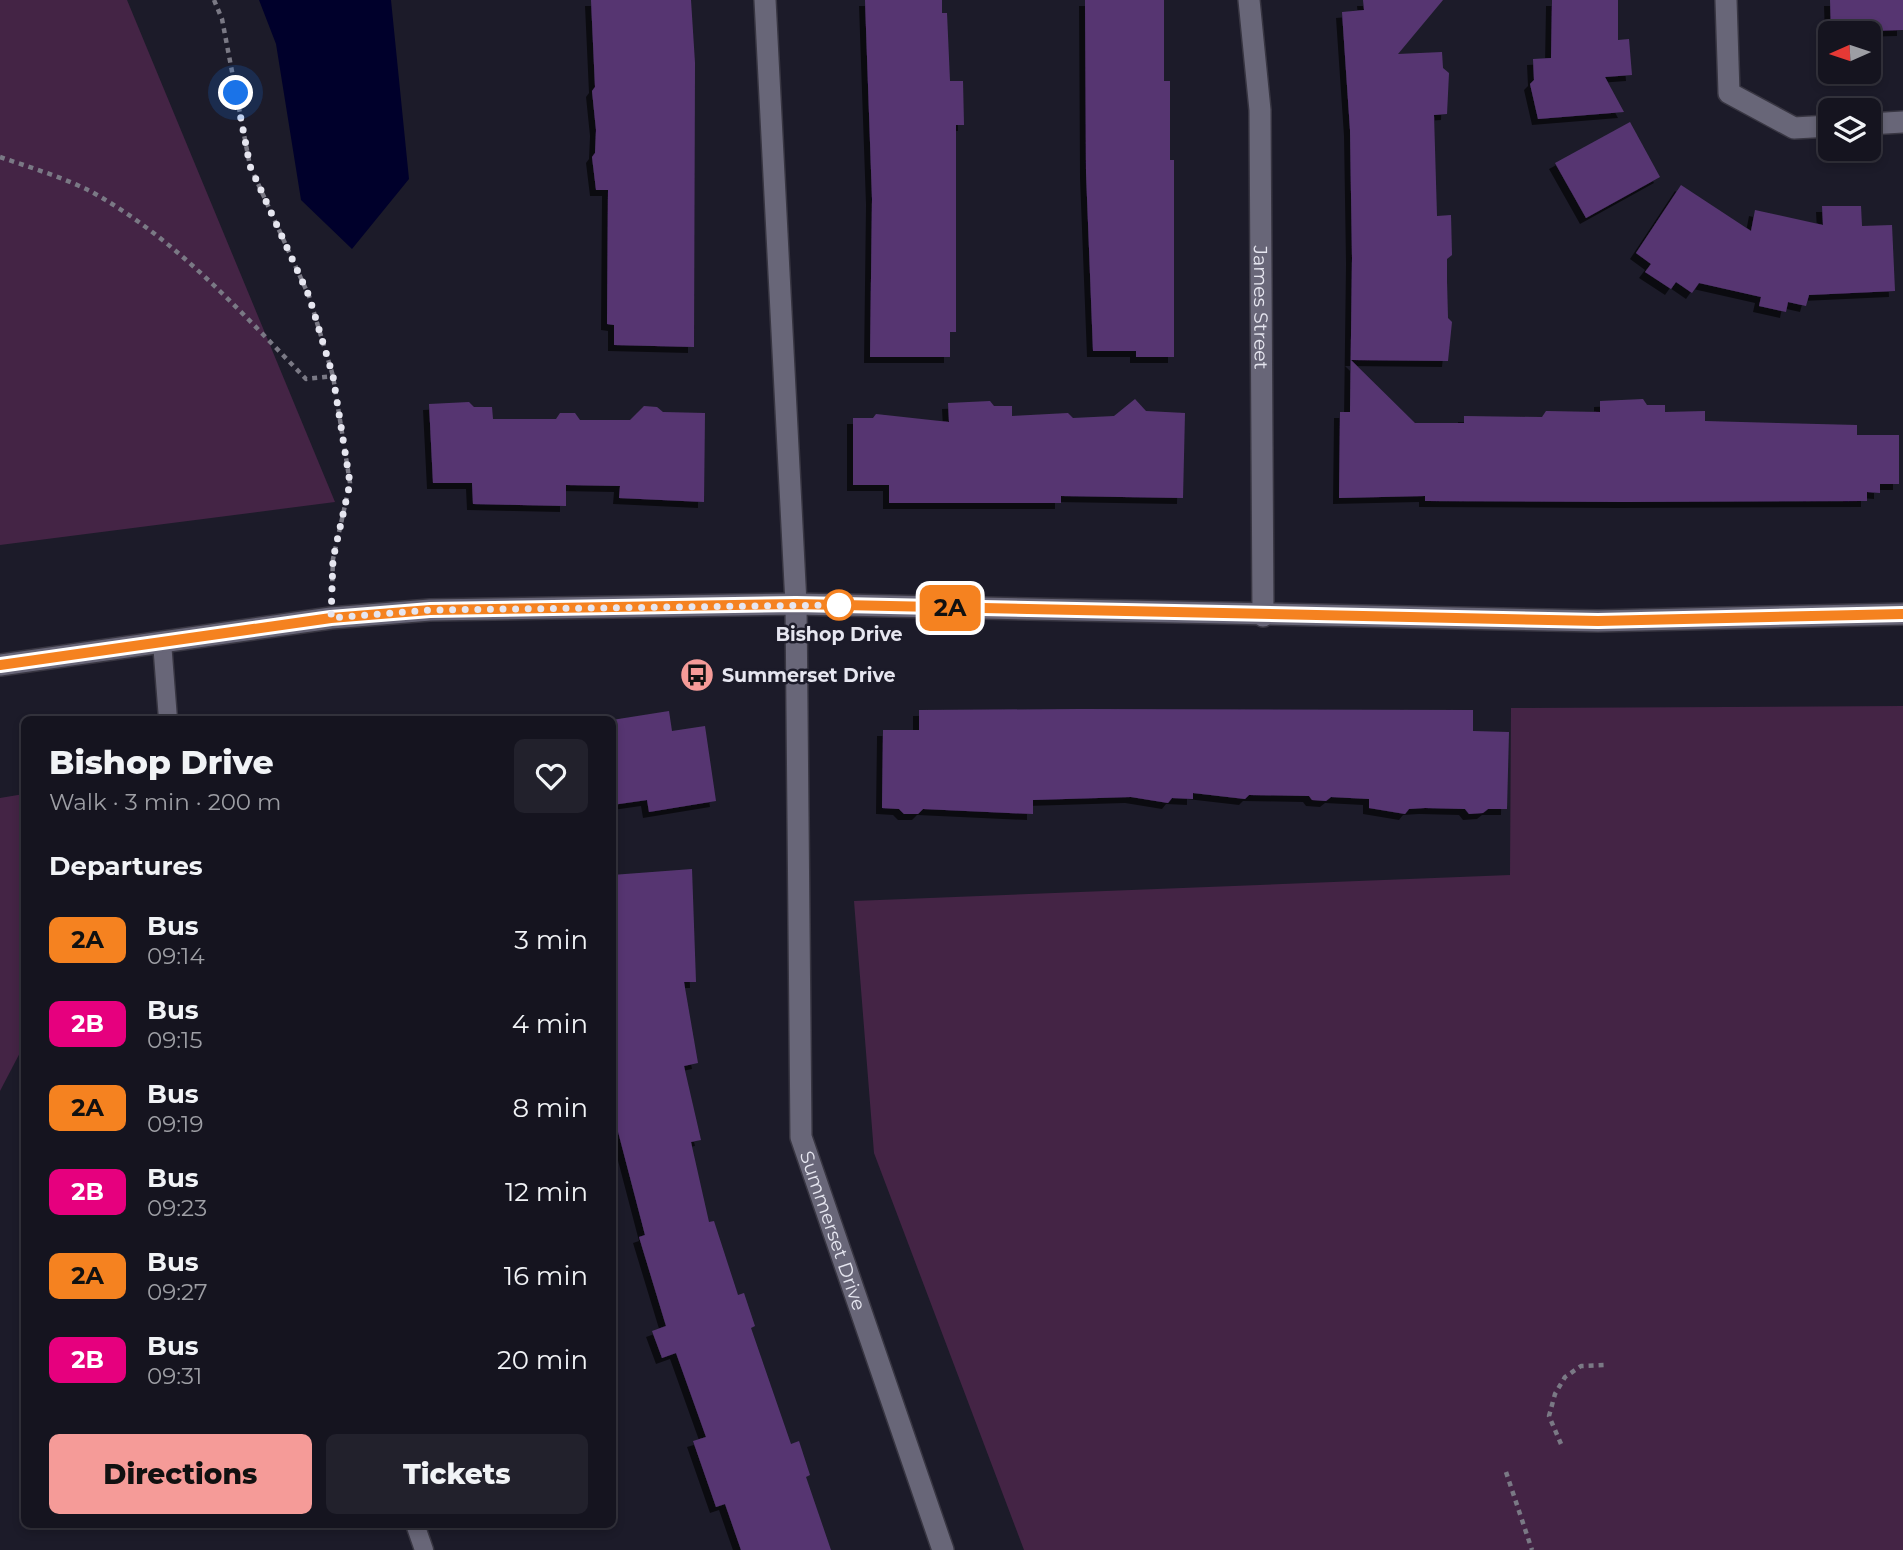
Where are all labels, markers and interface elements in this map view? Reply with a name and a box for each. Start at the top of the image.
north arrow [1818,21,1881,84]
map controls [1818,21,1881,161]
your location [218,75,253,110]
button: layers [1818,98,1881,161]
street label: James Street [1249,244,1273,370]
line badge: 2A [918,585,982,631]
marker: Bishop Drive [824,590,854,620]
text: 2A [934,593,966,622]
place label: Bishop Drive [775,623,903,646]
bus stop icon: Summerset Drive [678,656,716,694]
place label: Summerset Drive [722,664,896,687]
button: heart [514,739,588,813]
text: Bishop Drive [49,742,274,782]
text: Walk · 3 min · 200 m [49,788,282,816]
text: Departures [49,850,203,882]
text: Bus [147,910,199,942]
text: 3 min [514,924,588,956]
text: 2A [71,925,104,954]
text: 09:14 [147,942,205,970]
text: Bus [147,994,199,1026]
text: 4 min [512,1008,588,1040]
text: 2B [71,1009,104,1038]
text: 09:15 [147,1026,202,1054]
text: Bus [147,1078,199,1110]
text: 8 min [512,1092,588,1124]
text: 2A [71,1093,104,1122]
text: 09:19 [147,1110,203,1138]
street label: Summerset Drive [795,1148,871,1313]
text: Bus [147,1162,199,1194]
text: 12 min [505,1176,588,1208]
text: 2B [71,1177,104,1206]
text: 09:23 [147,1194,207,1222]
text: Bus [147,1246,199,1278]
text: 16 min [504,1260,588,1292]
text: 2A [71,1261,104,1290]
text: 09:27 [147,1278,208,1306]
text: Bus [147,1330,199,1362]
text: 20 min [497,1344,588,1376]
text: 2B [71,1345,104,1374]
text: 09:31 [147,1362,202,1390]
button: Directions [49,1434,312,1514]
button: Tickets [326,1434,588,1514]

